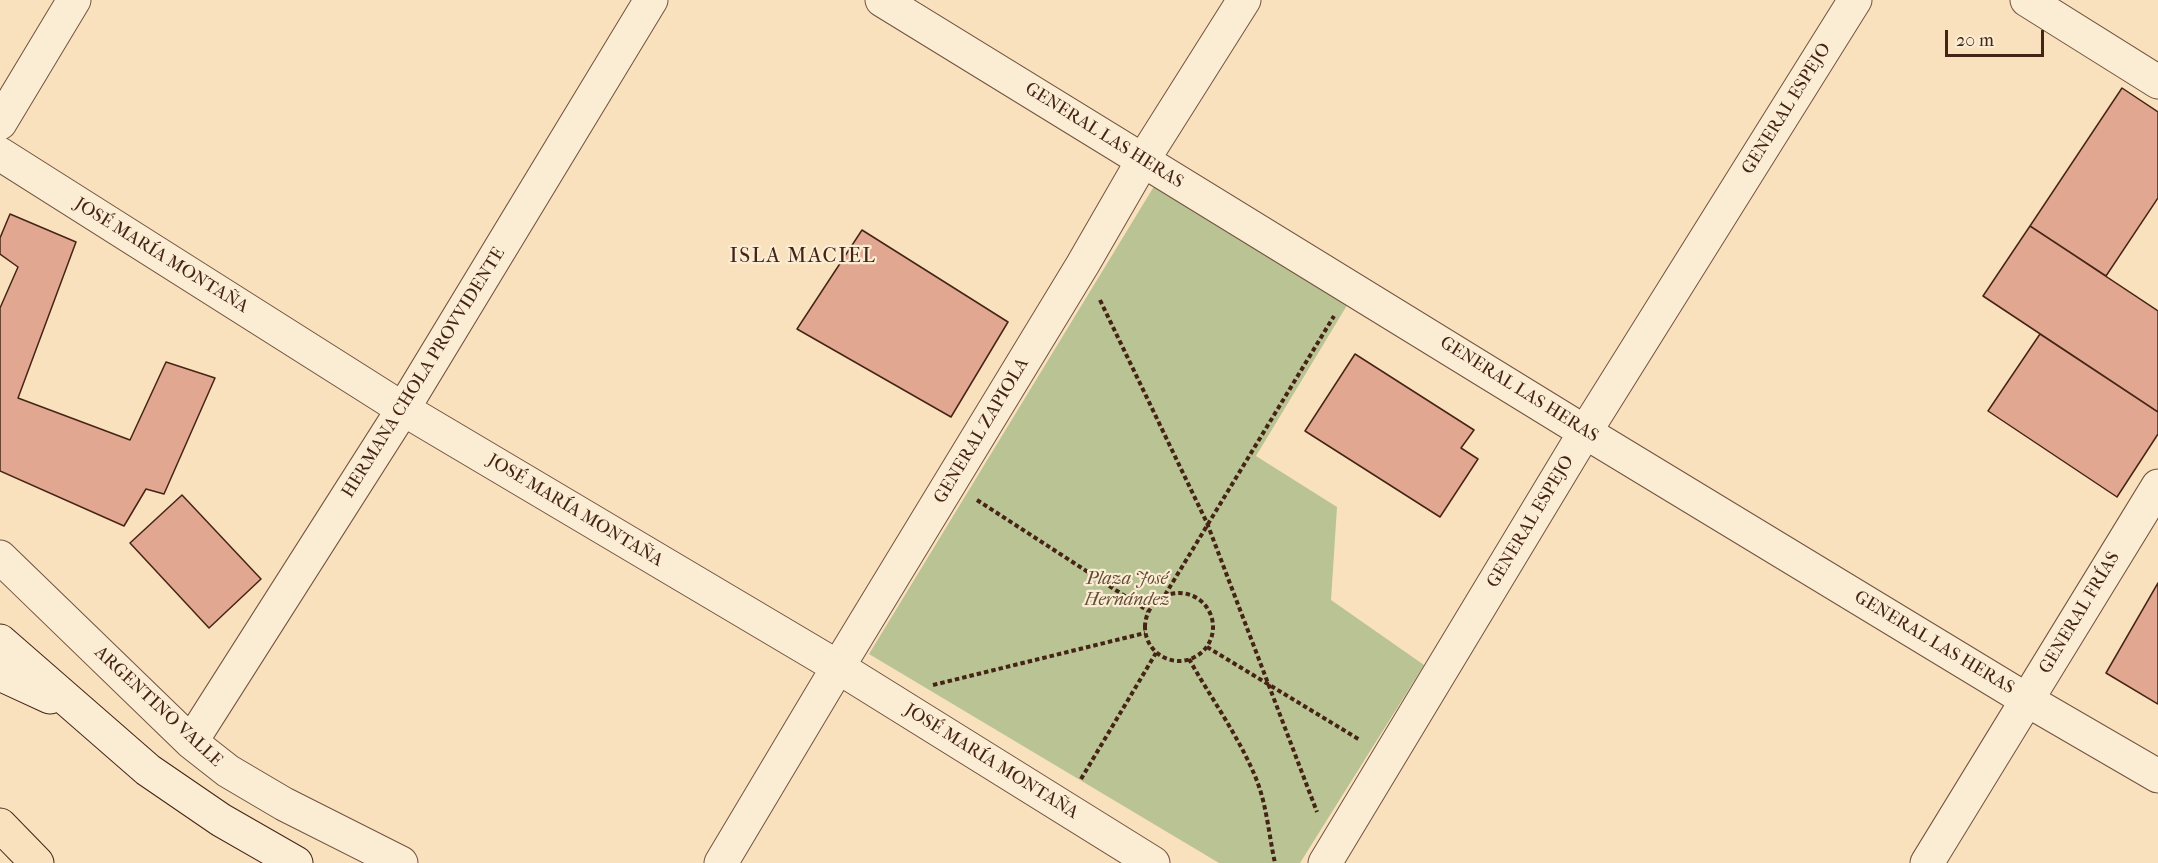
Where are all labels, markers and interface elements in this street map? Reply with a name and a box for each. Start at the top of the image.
scale bar [1948,18,2047,56]
text: 20 m [1956,30,1994,51]
street label: GENERAL ESPEJO [1738,39,1836,179]
street label: GENERAL LAS HERAS [1021,78,1187,194]
street label: JOSÉ MARÍA MONTAÑA [70,194,252,318]
street label: HERMANA CHOLA PROVVIDENTE [338,244,510,502]
district label: ISLA MACIEL [730,244,876,270]
street label: GENERAL LAS HERAS [1436,332,1602,448]
street label: GENERAL ZAPIOLA [930,354,1034,508]
street label: JOSÉ MARÍA MONTAÑA [483,450,667,572]
street label: GENERAL ESPEJO [1483,452,1579,592]
street label: GENERAL FRÍAS [2035,548,2125,678]
park label: Plaza José Hernández [1085,569,1169,612]
street label: GENERAL LAS HERAS [1850,587,2018,699]
street label: ARGENTINO VALLE [89,642,227,772]
street label: JOSÉ MARÍA MONTAÑA [900,700,1082,824]

